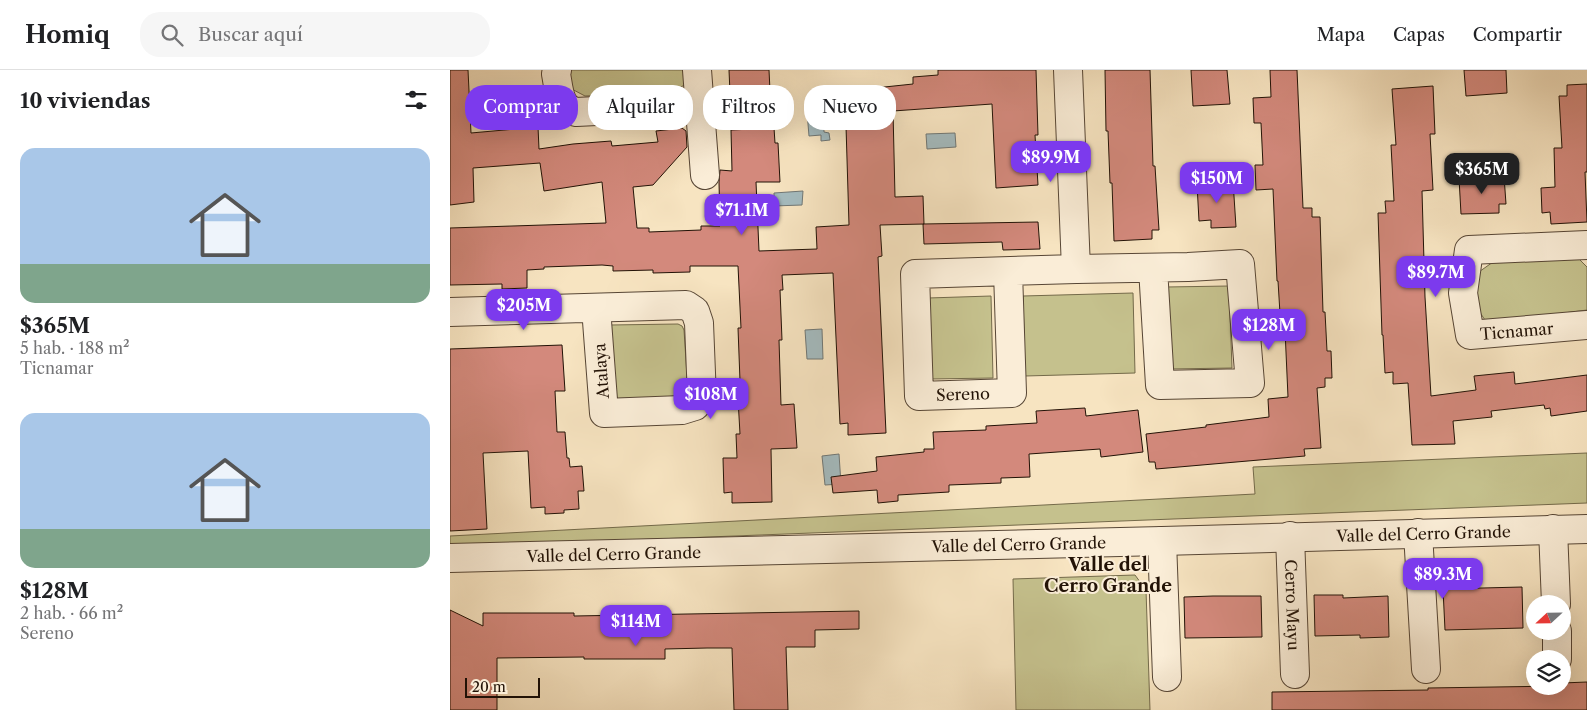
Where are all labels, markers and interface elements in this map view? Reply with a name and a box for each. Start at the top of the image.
search box [140,12,490,57]
text: Homiq [25,20,110,49]
icon: search [158,21,186,49]
text: Buscar aquí [198,23,303,46]
text: Mapa [1317,24,1365,46]
text: Capas [1393,24,1445,46]
text: Compartir [1473,24,1562,46]
chip: Comprar [465,85,578,130]
chip: Alquilar [588,85,693,130]
chip: Filtros [703,85,794,130]
chip: Nuevo [804,85,896,130]
icon: filters [402,86,430,114]
text: 10 viviendas [20,88,151,113]
pin: $89.9M [1010,140,1092,183]
text: $89.9M [1022,147,1080,167]
pin: $365M [1447,152,1517,195]
text: $365M [1455,159,1509,179]
pin: $150M [1182,162,1252,204]
text: $150M [1191,168,1243,188]
icon: home [180,180,270,270]
pin: $71.1M [701,194,783,236]
text: $71.1M [715,200,769,220]
pin: $89.7M [1395,256,1477,298]
text: $89.7M [1407,262,1465,282]
pin: $205M [489,288,559,331]
text: $205M [497,295,551,315]
pin: $128M [1234,308,1304,351]
text: $365M [20,313,90,338]
text: $128M [1243,315,1295,335]
street label: Ticnamar [1479,318,1555,344]
text: 5 hab. · 188 m² [20,338,130,358]
street label: Atalaya [589,342,613,400]
text: Ticnamar [20,358,94,378]
pin: $108M [676,378,746,420]
street label: Sereno [936,383,990,405]
text: $108M [684,384,738,404]
icon: home [180,445,270,535]
street label: Valle del Cerro Grande [1335,521,1511,546]
street label: Valle del Cerro Grande [930,532,1106,557]
street label: Valle del Cerro Grande [525,542,701,566]
district label: Valle del Cerro Grande [1044,554,1172,597]
pin: $89.3M [1402,558,1484,600]
street label: Cerro Mayu [1281,559,1304,651]
text: $89.3M [1414,564,1472,584]
text: $128M [20,578,89,603]
north arrow [1526,595,1571,640]
map controls [1526,595,1571,695]
text: 2 hab. · 66 m² [20,603,123,623]
pin: $114M [601,604,671,647]
text: $114M [611,611,661,631]
text: Sereno [20,623,74,643]
button: layers [1526,650,1571,695]
scale bar [465,675,540,698]
text: 20 m [472,678,506,696]

